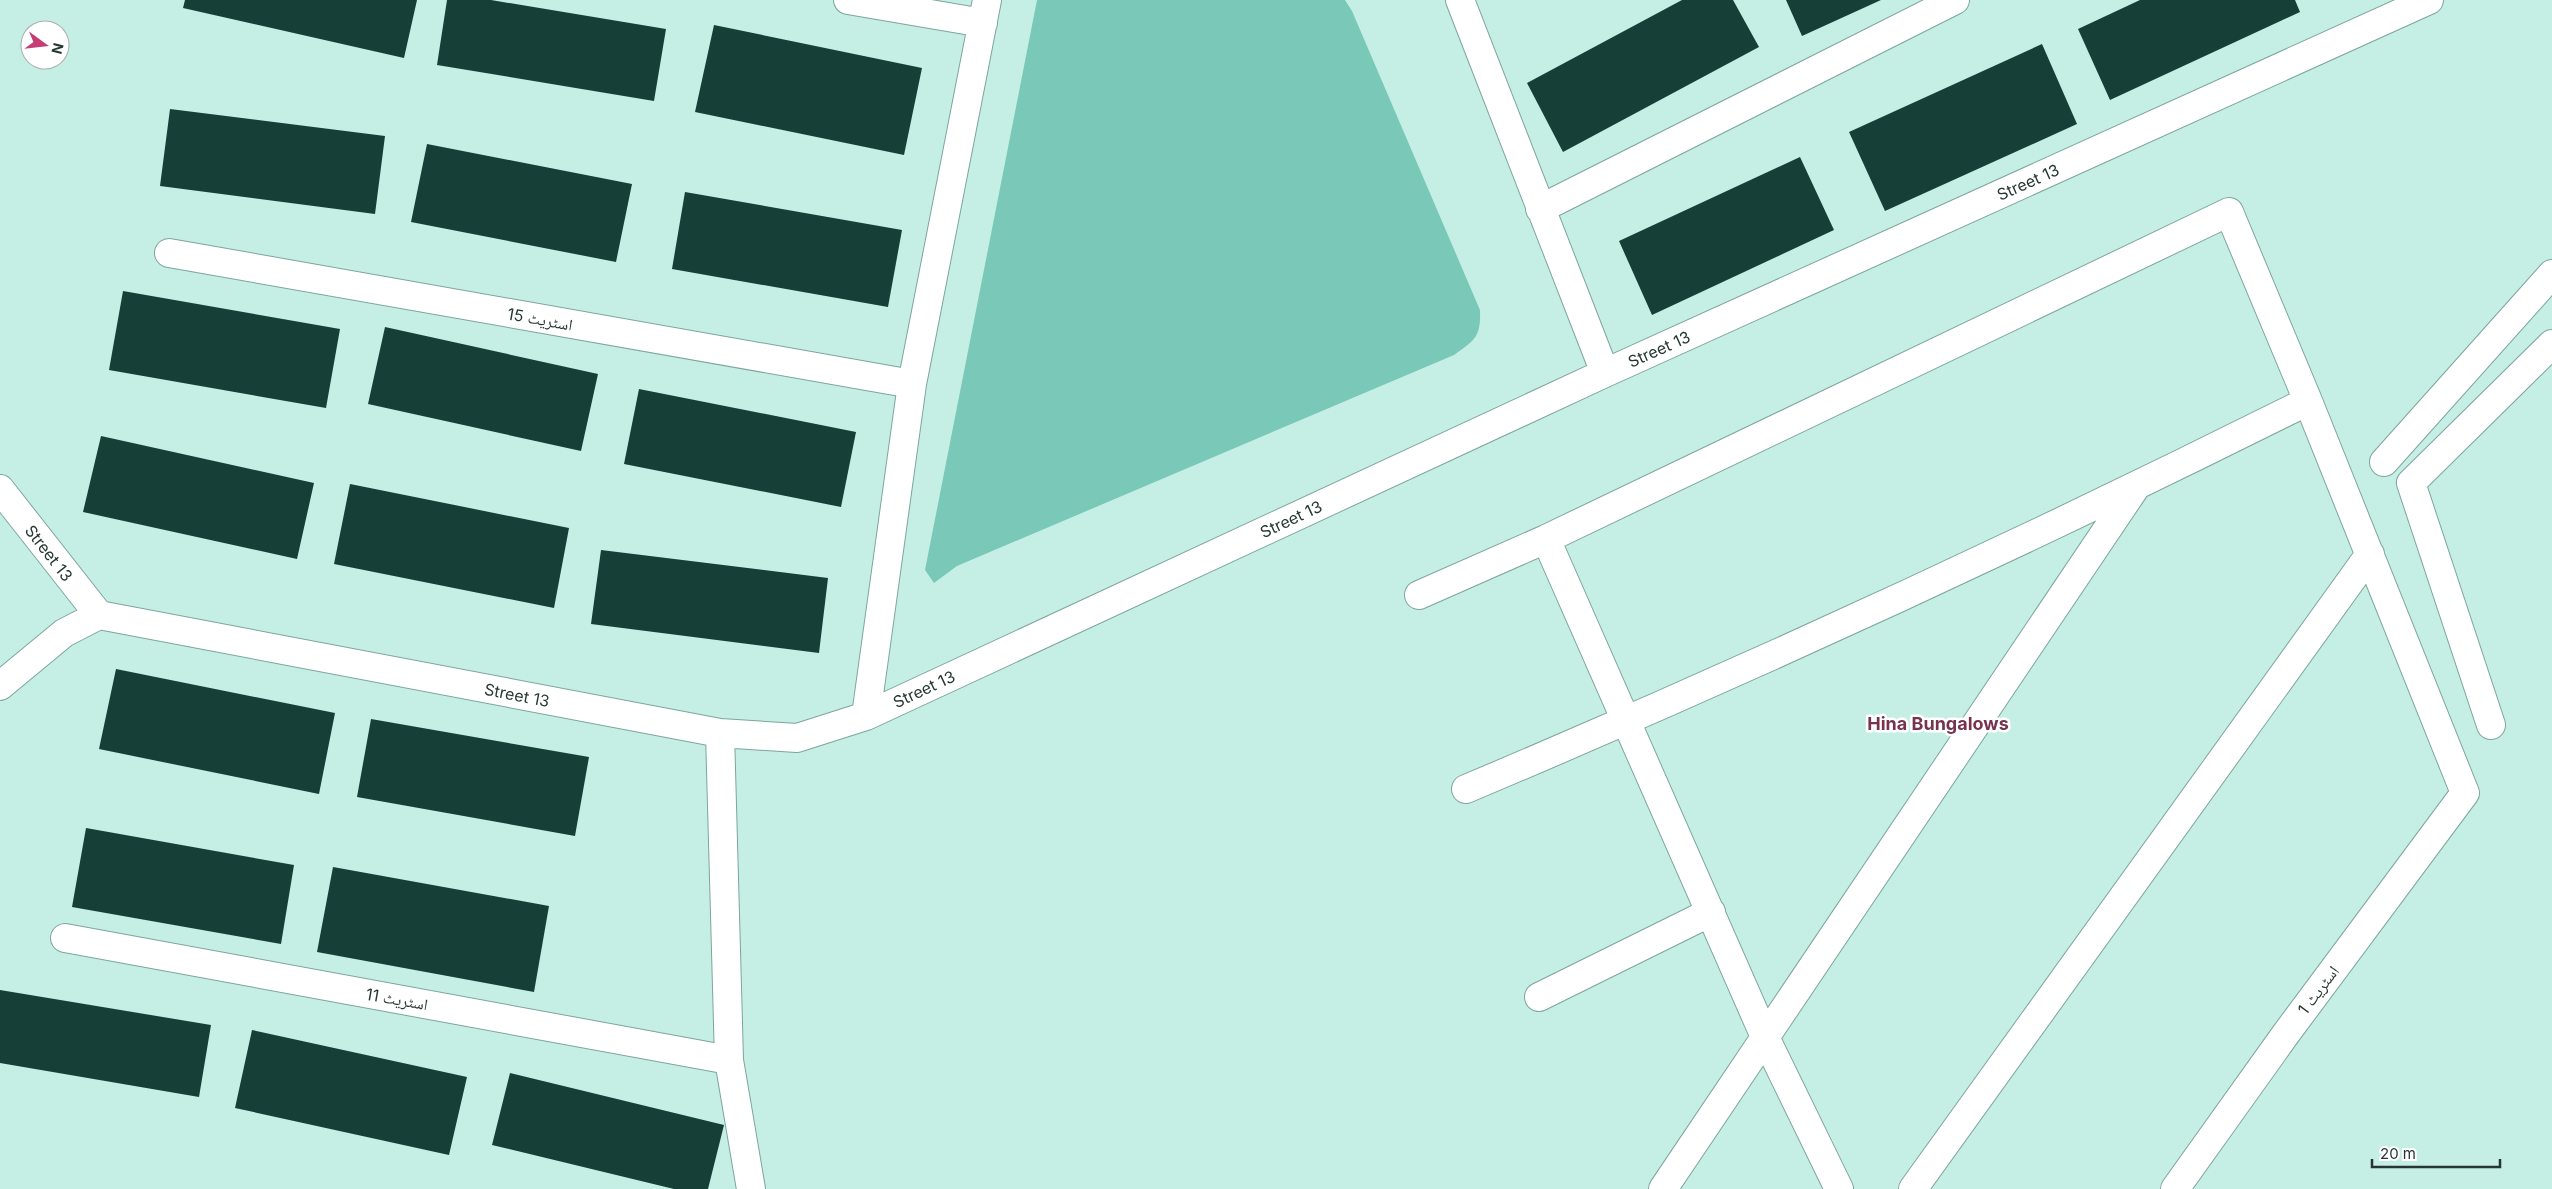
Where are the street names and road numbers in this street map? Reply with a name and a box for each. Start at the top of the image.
street label: Street 13 [1994,159,2062,205]
street label: اسٹریٹ 15 [506,303,574,335]
street label: Street 13 [1625,326,1693,372]
street label: Street 13 [1257,496,1325,542]
street label: Street 13 [21,521,77,585]
street label: Street 13 [890,666,958,712]
street label: Street 13 [483,679,551,711]
street label: اسٹریٹ 1 [2293,962,2343,1018]
street label: اسٹریٹ 11 [364,984,430,1014]

